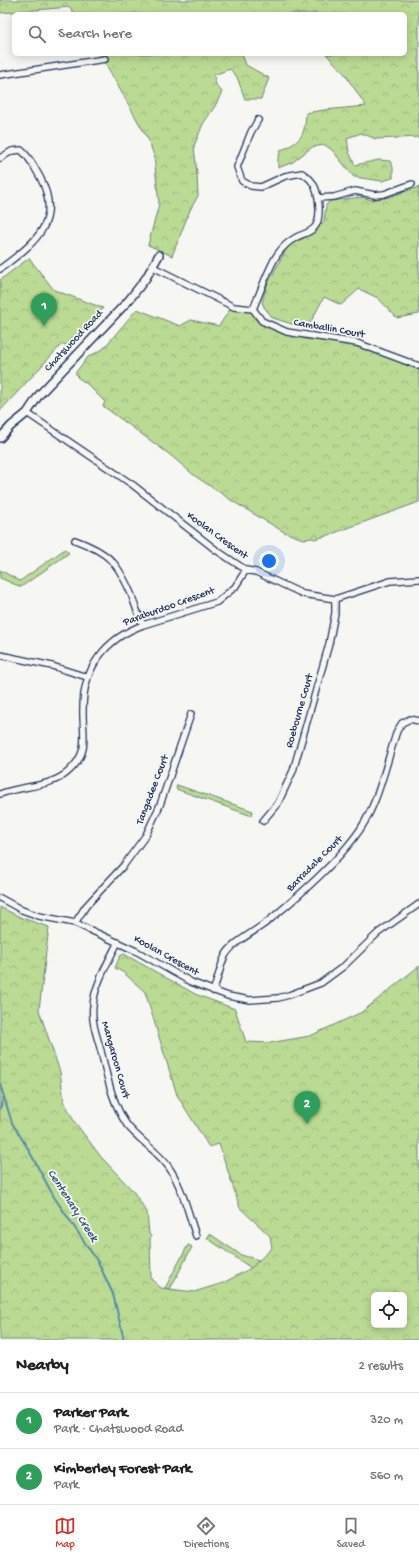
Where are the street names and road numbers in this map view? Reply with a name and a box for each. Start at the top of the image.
street label: Chatswood Road [42,307,107,374]
street label: Camballin Court [292,317,367,341]
street label: Koolan Crescent [184,510,251,563]
street label: Paraburdoo Crescent [121,584,218,629]
street label: Roebourne Court [284,671,317,749]
street label: Tangadee Court [134,752,172,827]
street label: Barradale Court [284,832,347,895]
street label: Koolan Crescent [131,933,202,980]
street label: Mangaroon Court [98,1020,132,1101]

